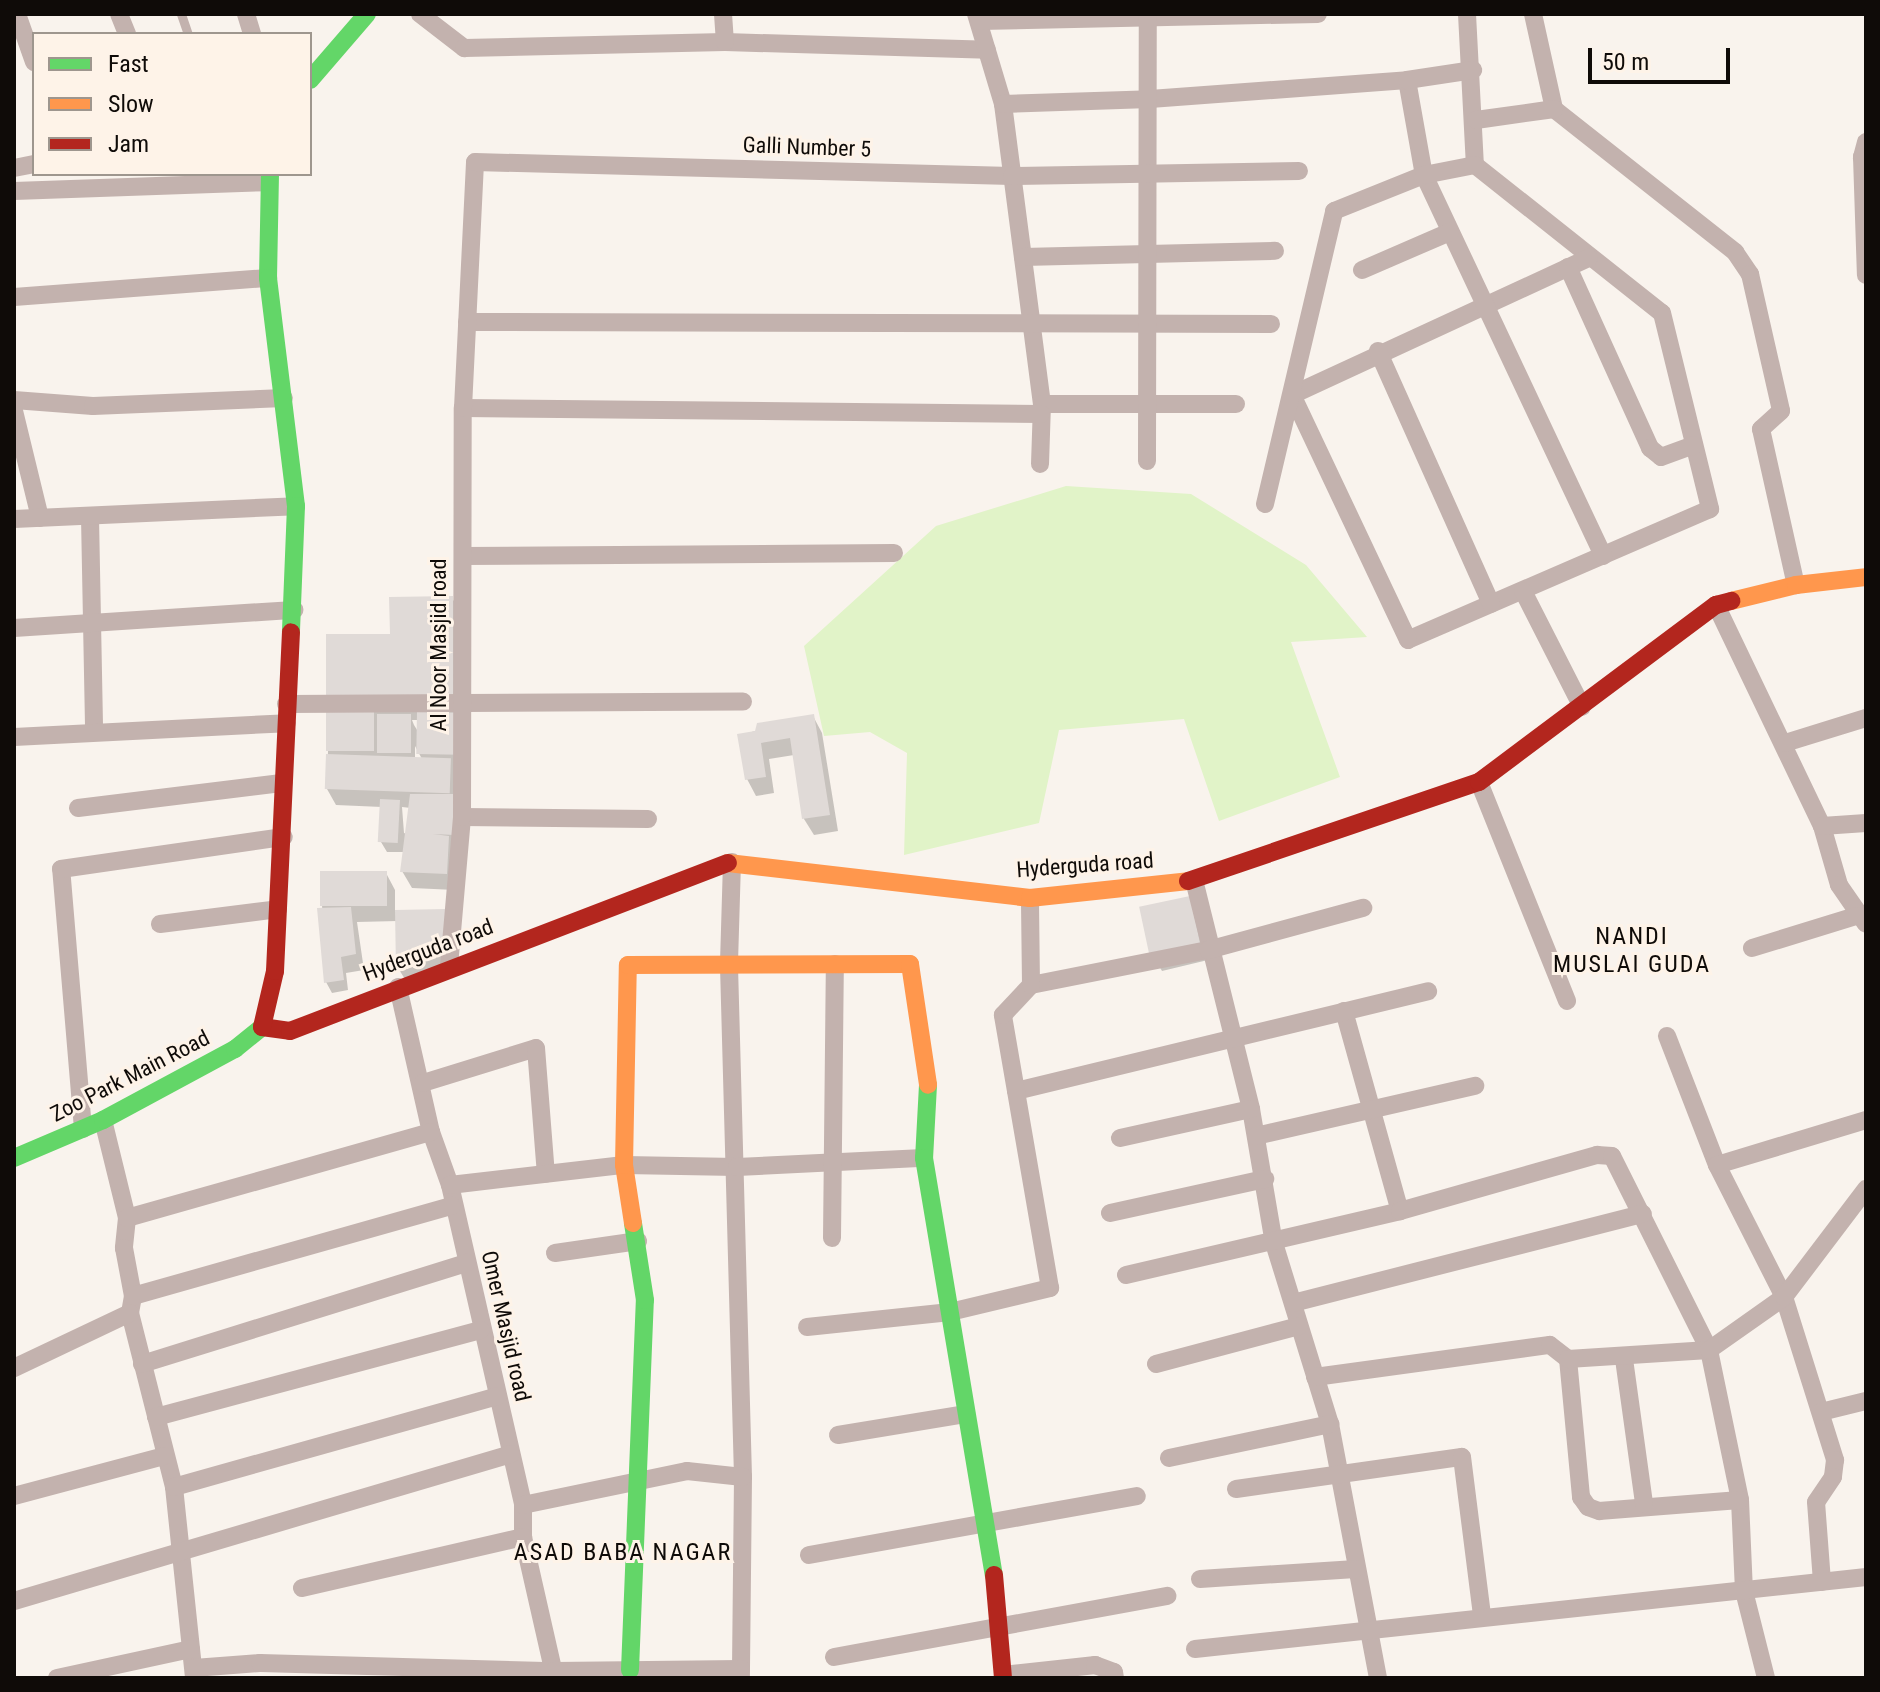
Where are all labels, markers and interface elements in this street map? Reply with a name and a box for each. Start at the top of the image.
legend [32,32,312,176]
scale bar [1592,32,1734,82]
text: 50 m [1602,48,1649,76]
text: Fast [108,50,149,78]
text: Slow [108,90,154,118]
text: Jam [108,130,149,158]
street label: Galli Number 5 [742,132,872,162]
street label: AI Noor Masjid road [426,559,452,731]
street label: Hyderguda road [1016,847,1154,883]
street label: Hyderguda road [359,913,497,987]
district label: NANDI MUSLAI GUDA [1553,923,1711,979]
street label: Zoo Park Main Road [46,1025,214,1127]
street label: Omer Masjid road [476,1248,536,1404]
district label: ASAD BABA NAGAR [514,1539,732,1567]

